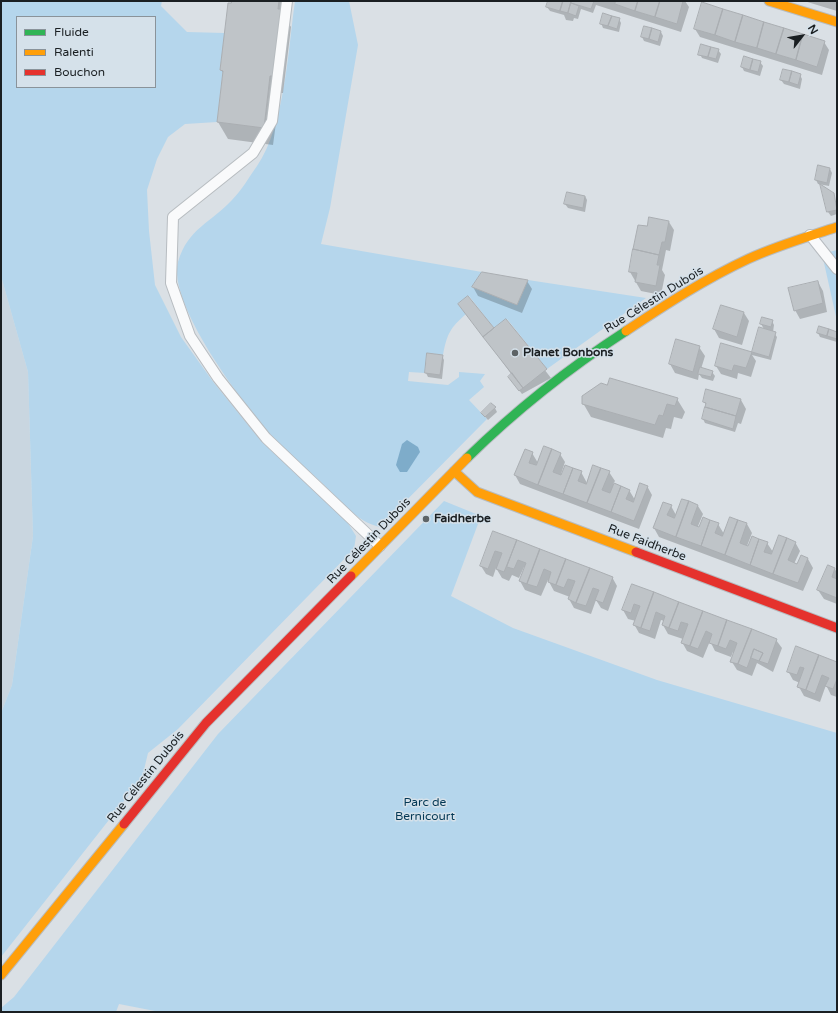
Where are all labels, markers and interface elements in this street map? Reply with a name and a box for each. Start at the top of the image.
legend [16,16,156,88]
north arrow [782,16,822,56]
text: N [805,22,821,37]
text: Fluide [54,25,89,39]
text: Ralenti [54,45,94,59]
text: Bouchon [54,65,105,79]
street label: Rue Célestin Dubois [602,264,706,336]
place label: Planet Bonbons [523,346,613,360]
marker: Planet Bonbons [510,348,520,358]
street label: Rue Célestin Dubois [324,495,414,587]
place label: Faidherbe [434,512,491,526]
marker: Faidherbe [421,514,431,524]
street label: Rue Faidherbe [606,521,688,565]
street label: Rue Célestin Dubois [105,728,187,826]
park label: Parc de Bernicourt [395,796,455,824]

